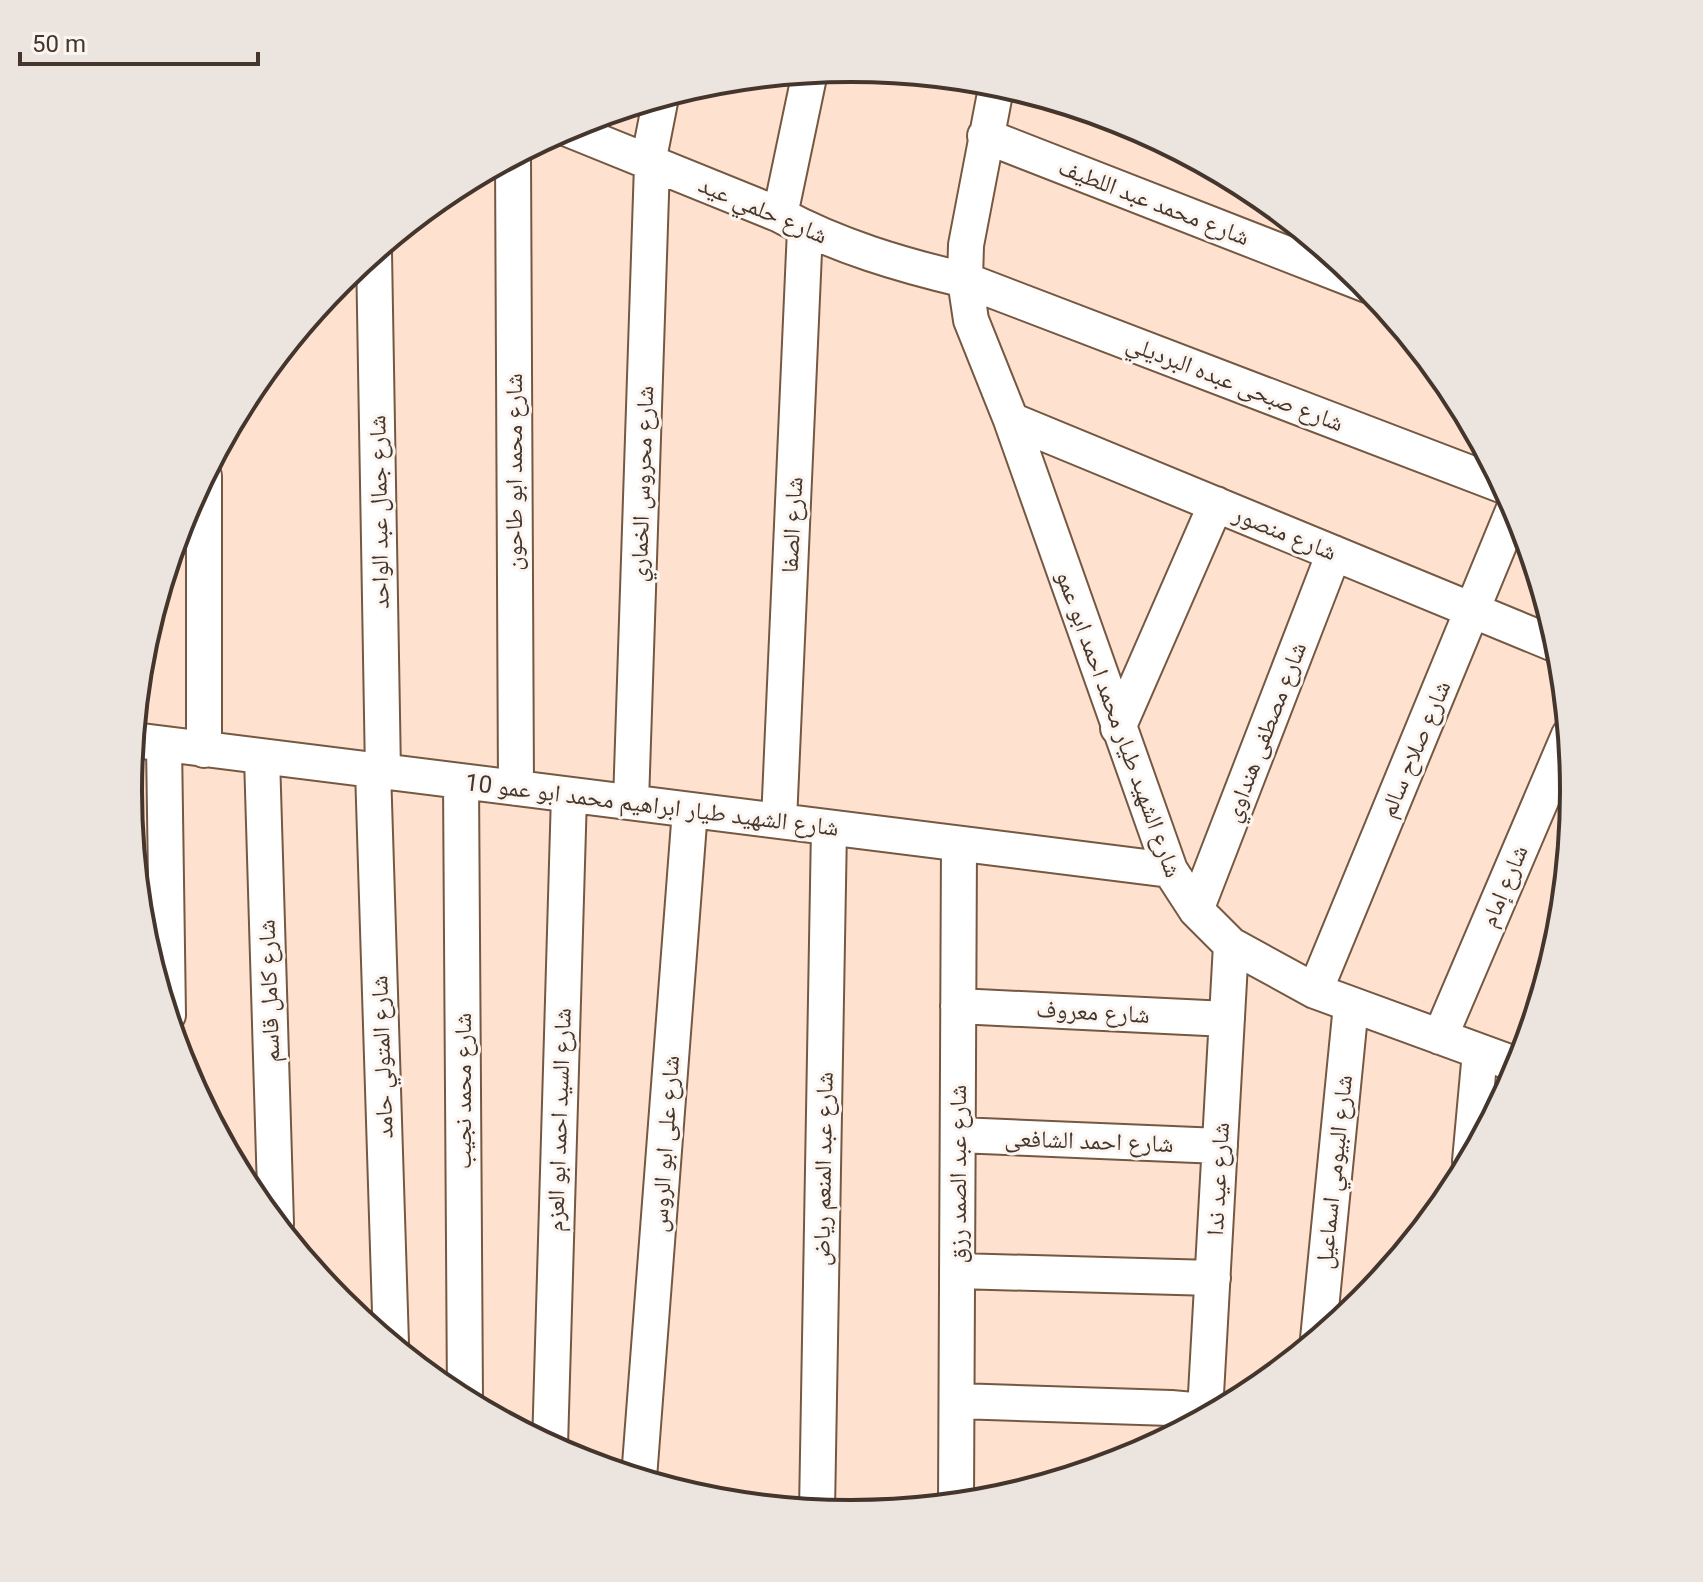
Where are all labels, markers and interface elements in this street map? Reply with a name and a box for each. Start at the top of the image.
scale bar [20,16,258,66]
text: 50 m [32,30,86,58]
street label: شارع محمد عبد اللطيف [1054,153,1253,252]
street label: شارع حلمي عيد [692,170,832,254]
street label: شارع صبحى عبده البرديلي [1121,329,1347,442]
street label: شارع محمد ابو طاحون [500,373,529,571]
street label: شارع محروس الخماري [625,385,665,583]
street label: شارع جمال عبد الواحد [363,415,396,609]
street label: شارع الصفا [775,476,810,574]
street label: شارع منصور [1228,499,1341,567]
street label: شارع الشهيد طيار محمد احمد ابو عمو [1049,567,1188,882]
street label: شارع مصطفى هنداوي [1218,638,1317,828]
street label: شارع صلاح سالم [1374,676,1458,822]
street label: شارع الشهيد طيار ابراهيم محمد ابو عمو 10 [463,768,840,844]
street label: شارع إمام [1474,841,1536,932]
street label: شارع كامل قاسم [253,919,287,1063]
street label: شارع المتولي حامد [365,975,404,1139]
street label: شارع معروف [1035,995,1151,1030]
street label: شارع السيد احمد ابو العزم [541,1008,579,1233]
street label: شارع محمد نجيب [449,1013,478,1169]
street label: شارع على ابو الروس [645,1054,686,1234]
street label: شارع عبد المنعم رياض [807,1072,841,1266]
street label: شارع البيومي اسماعيل [1310,1074,1363,1271]
street label: شارع عبد الصمد رزق [944,1085,973,1263]
street label: شارع عيد ندا [1201,1122,1236,1236]
street label: شارع احمد الشافعى [1004,1124,1174,1159]

